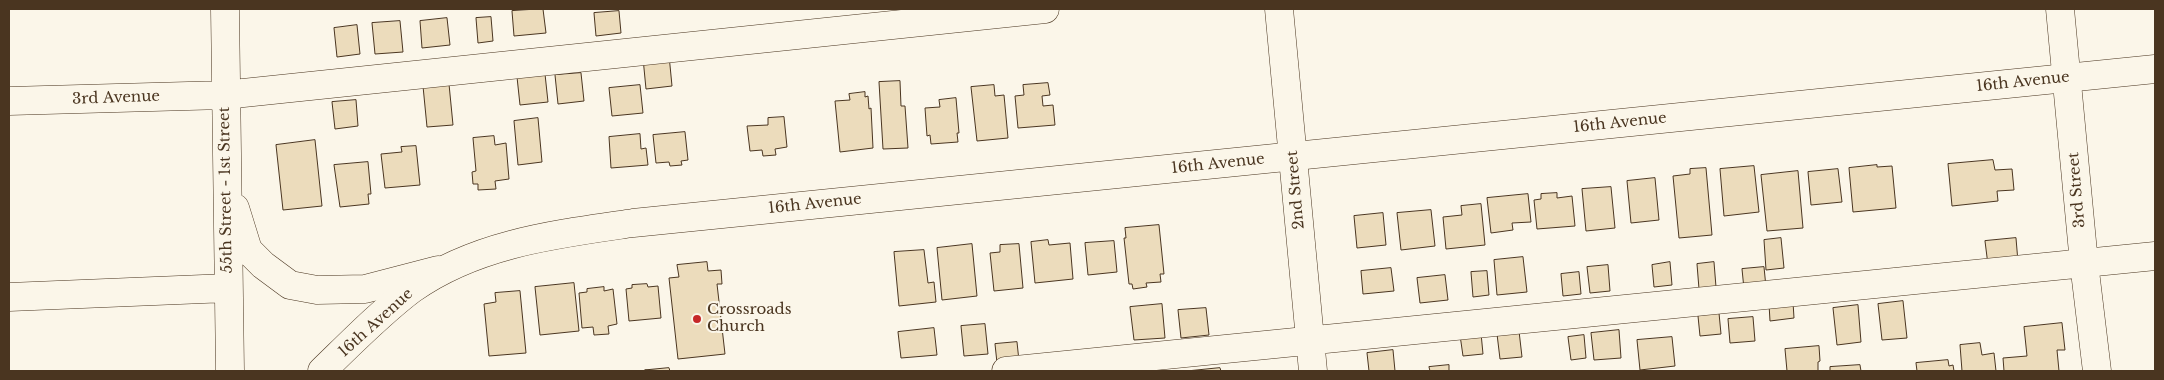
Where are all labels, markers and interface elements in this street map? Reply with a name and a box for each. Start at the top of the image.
street label: 16th Avenue [1975,68,2071,96]
street label: 3rd Avenue [72,87,160,109]
street label: 55th Street - 1st Street [216,107,236,273]
street label: 16th Avenue [1572,109,1668,137]
street label: 16th Avenue [1170,150,1266,178]
street label: 2nd Street [1284,150,1308,230]
street label: 3rd Street [2065,151,2089,229]
street label: 16th Avenue [767,190,863,218]
street label: 16th Avenue [335,285,417,361]
place label: Crossroads Church [707,301,791,336]
marker: Crossroads Church [691,313,703,325]

